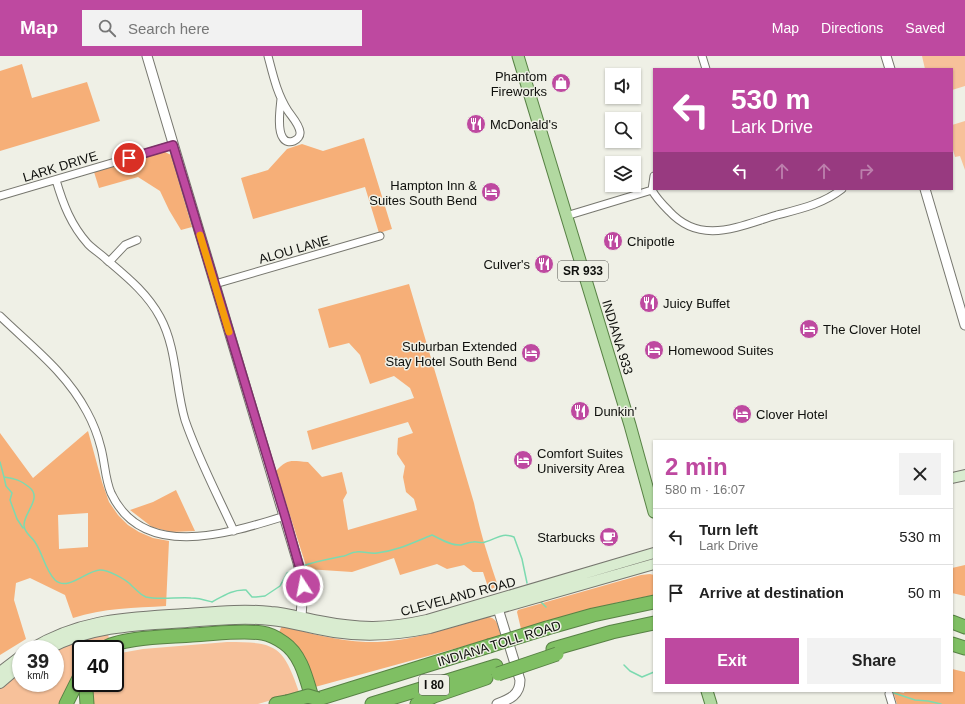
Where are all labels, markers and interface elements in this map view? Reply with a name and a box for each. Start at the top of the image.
search box [82,10,362,46]
text: Map [20,17,58,38]
icon: search [96,17,118,39]
text: Search here [128,20,210,37]
text: Map [772,20,799,36]
text: Directions [821,20,883,36]
text: Saved [905,20,945,36]
map controls [605,68,641,192]
button: sound [605,68,641,104]
place label: Phantom Fireworks [491,69,547,99]
shop icon: Phantom Fireworks [550,72,572,94]
icon: left [665,84,717,136]
text: 530 m [731,84,810,115]
button: search [605,112,641,148]
restaurant icon: McDonald's [465,113,487,135]
place label: McDonald's [490,117,558,132]
text: Lark Drive [731,117,813,137]
pin [112,141,146,175]
icon: arrive [118,147,140,169]
street label: LARK DRIVE [21,148,100,185]
button: layers [605,156,641,192]
icon: left [729,160,751,182]
icon: ahead [771,160,793,182]
icon: ahead [813,160,835,182]
icon: right [855,160,877,182]
place label: Hampton Inn & Suites South Bend [369,178,477,208]
hotel icon: Hampton Inn & Suites South Bend [480,181,502,203]
restaurant icon: Chipotle [602,230,624,252]
street label: ALOU LANE [257,232,332,267]
place label: Chipotle [627,234,675,249]
restaurant icon: Culver's [533,253,555,275]
place label: Culver's [483,257,530,272]
road number: SR 933 [558,261,608,281]
restaurant icon: Juicy Buffet [638,292,660,314]
place label: Juicy Buffet [663,296,730,311]
street label: INDIANA 933 [599,298,636,376]
hotel icon: The Clover Hotel [798,318,820,340]
place label: The Clover Hotel [823,322,921,337]
place label: Suburban Extended Stay Hotel South Bend [385,339,517,369]
hotel icon: Homewood Suites [643,339,665,361]
hotel icon: Suburban Extended Stay Hotel South Bend [520,342,542,364]
place label: Homewood Suites [668,343,774,358]
restaurant icon: Dunkin' [569,400,591,422]
hotel icon: Clover Hotel [731,403,753,425]
place label: Dunkin' [594,404,637,419]
place label: Clover Hotel [756,407,828,422]
place label: Comfort Suites University Area [537,446,625,476]
hotel icon: Comfort Suites University Area [512,449,534,471]
text: 2 min [665,453,728,480]
button: close [899,453,941,495]
text: 580 m · 16:07 [665,482,745,497]
text: Turn left [699,521,758,538]
cafe icon: Starbucks [598,526,620,548]
icon: left [665,526,687,548]
text: 530 m [899,528,941,545]
place label: Starbucks [537,530,595,545]
text: Lark Drive [699,538,758,553]
position arrow [282,565,324,607]
street label: CLEVELAND ROAD [399,574,517,619]
icon: arrive [665,582,687,604]
text: Arrive at destination [699,584,844,601]
text: 50 m [908,584,941,601]
street label: INDIANA TOLL ROAD [436,618,563,669]
button: Exit [665,638,799,684]
button: Share [807,638,941,684]
speed limit sign: 40 [72,640,124,692]
text: 39 [27,650,49,672]
text: km/h [27,670,49,681]
road number: I 80 [419,675,449,695]

